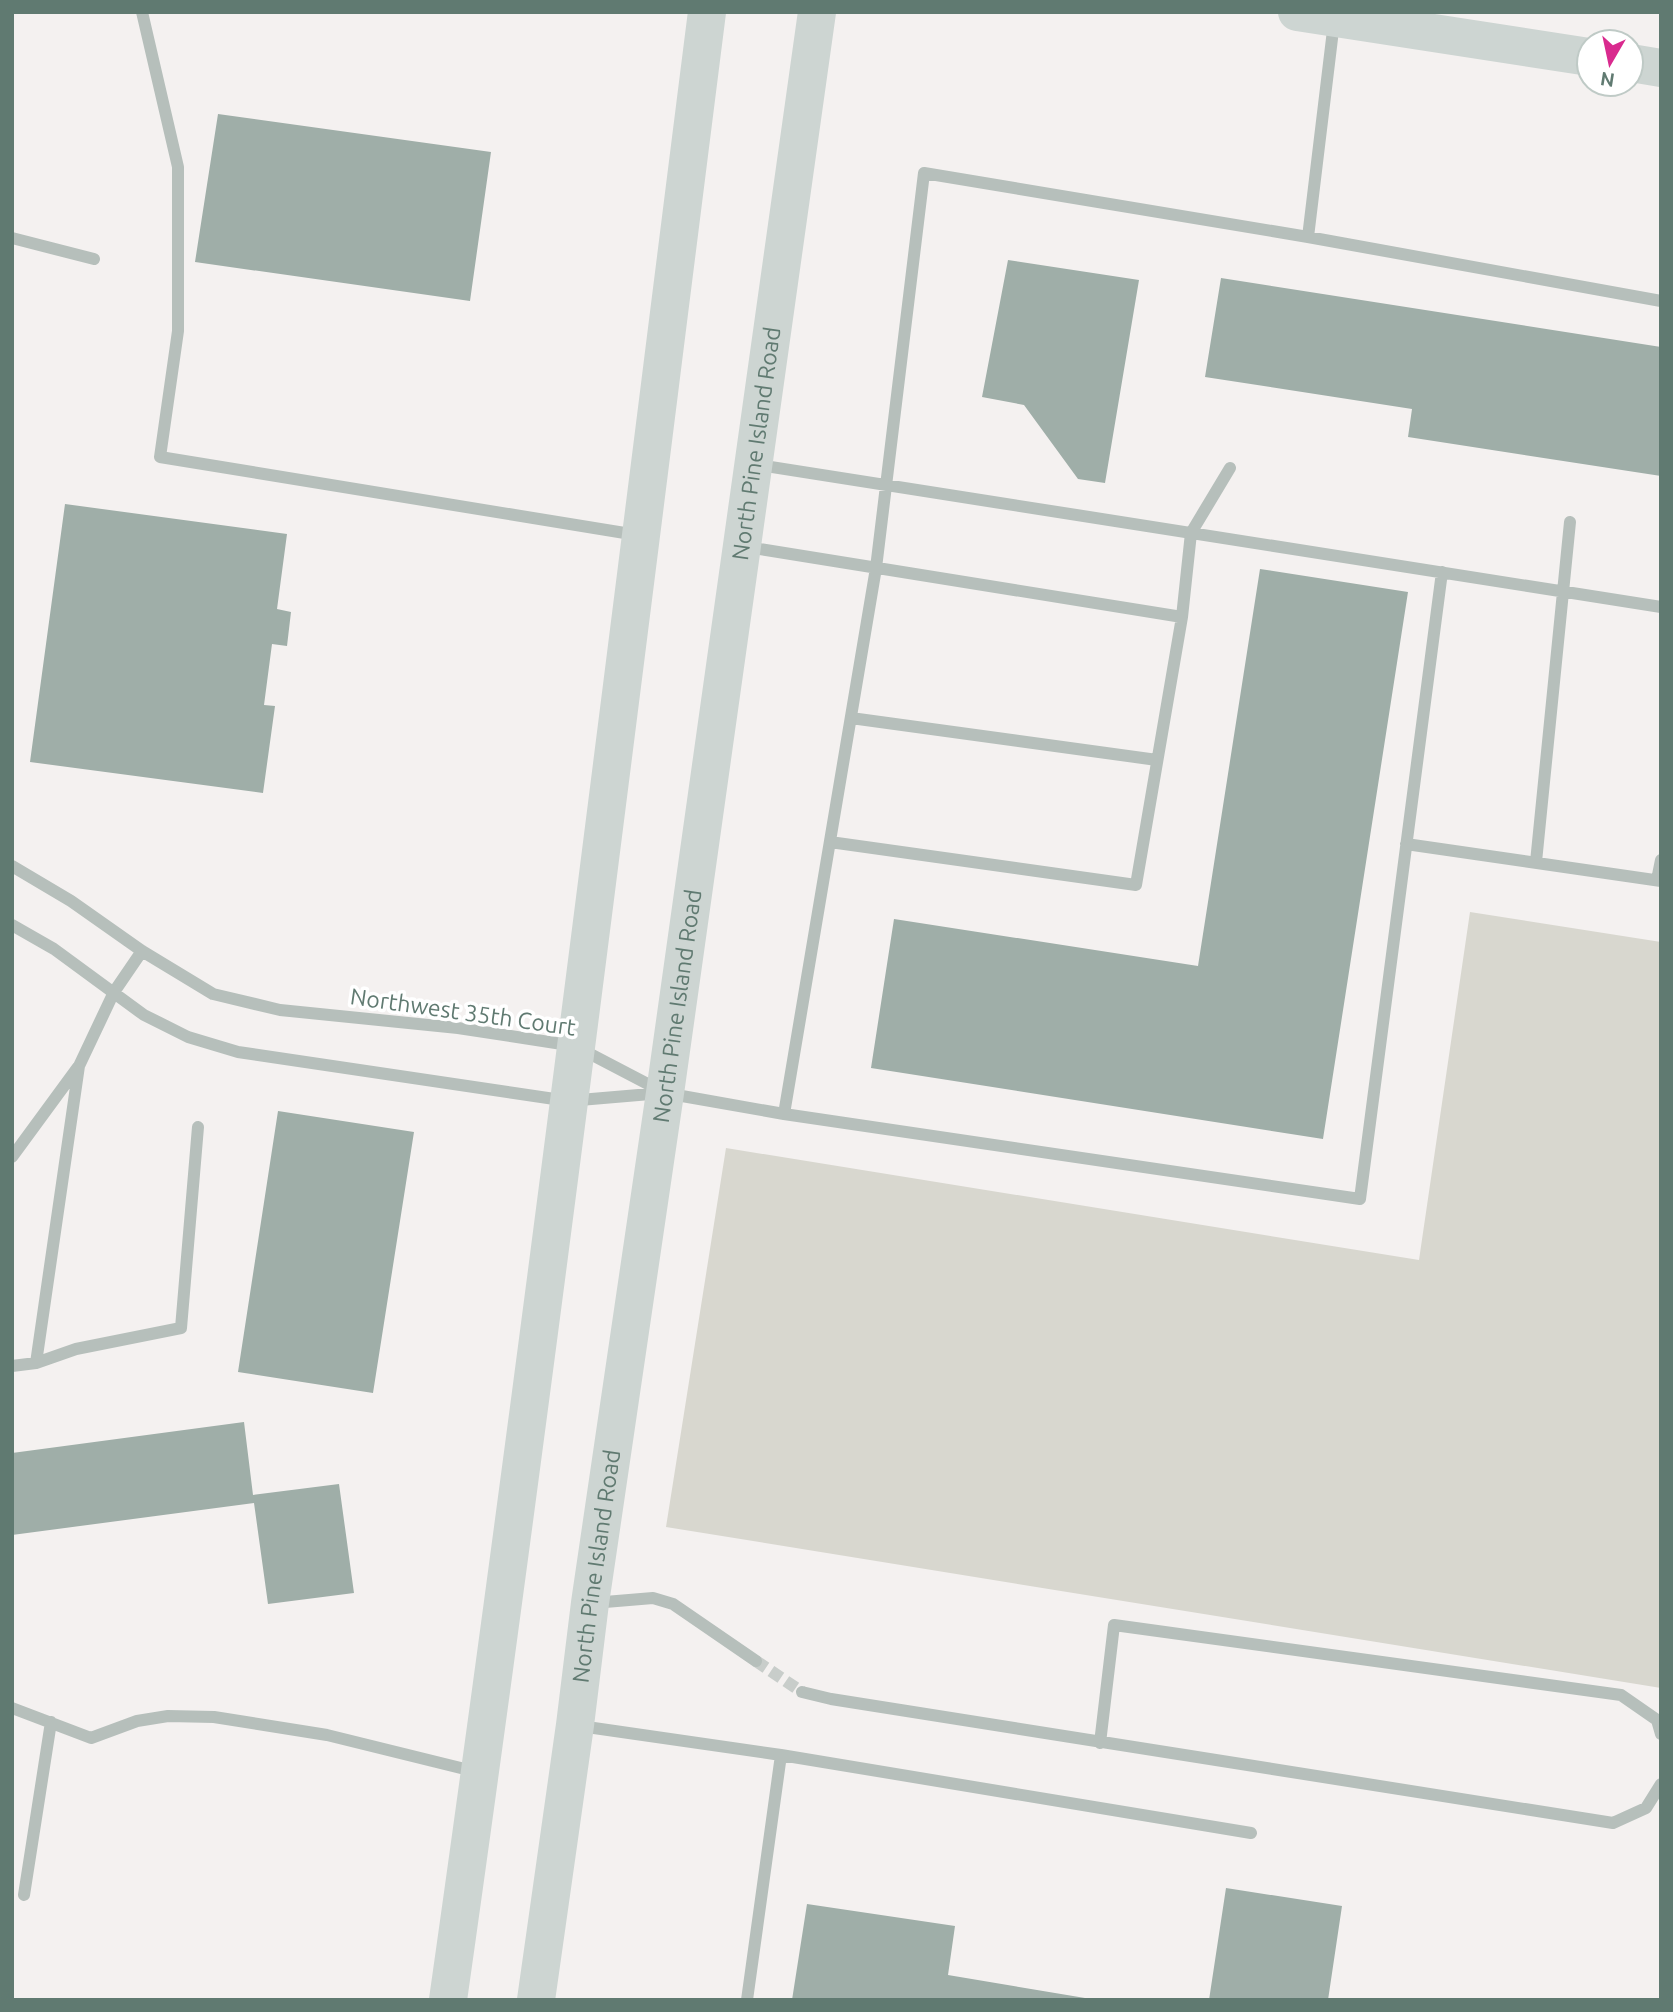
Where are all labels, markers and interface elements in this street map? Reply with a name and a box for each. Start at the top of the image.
north arrow [1575,28,1645,98]
text: N [1599,68,1616,92]
street label: North Pine Island Road [727,325,785,562]
street label: North Pine Island Road [648,888,705,1124]
street label: Northwest 35th Court [349,983,577,1040]
street label: North Pine Island Road [567,1448,624,1684]

